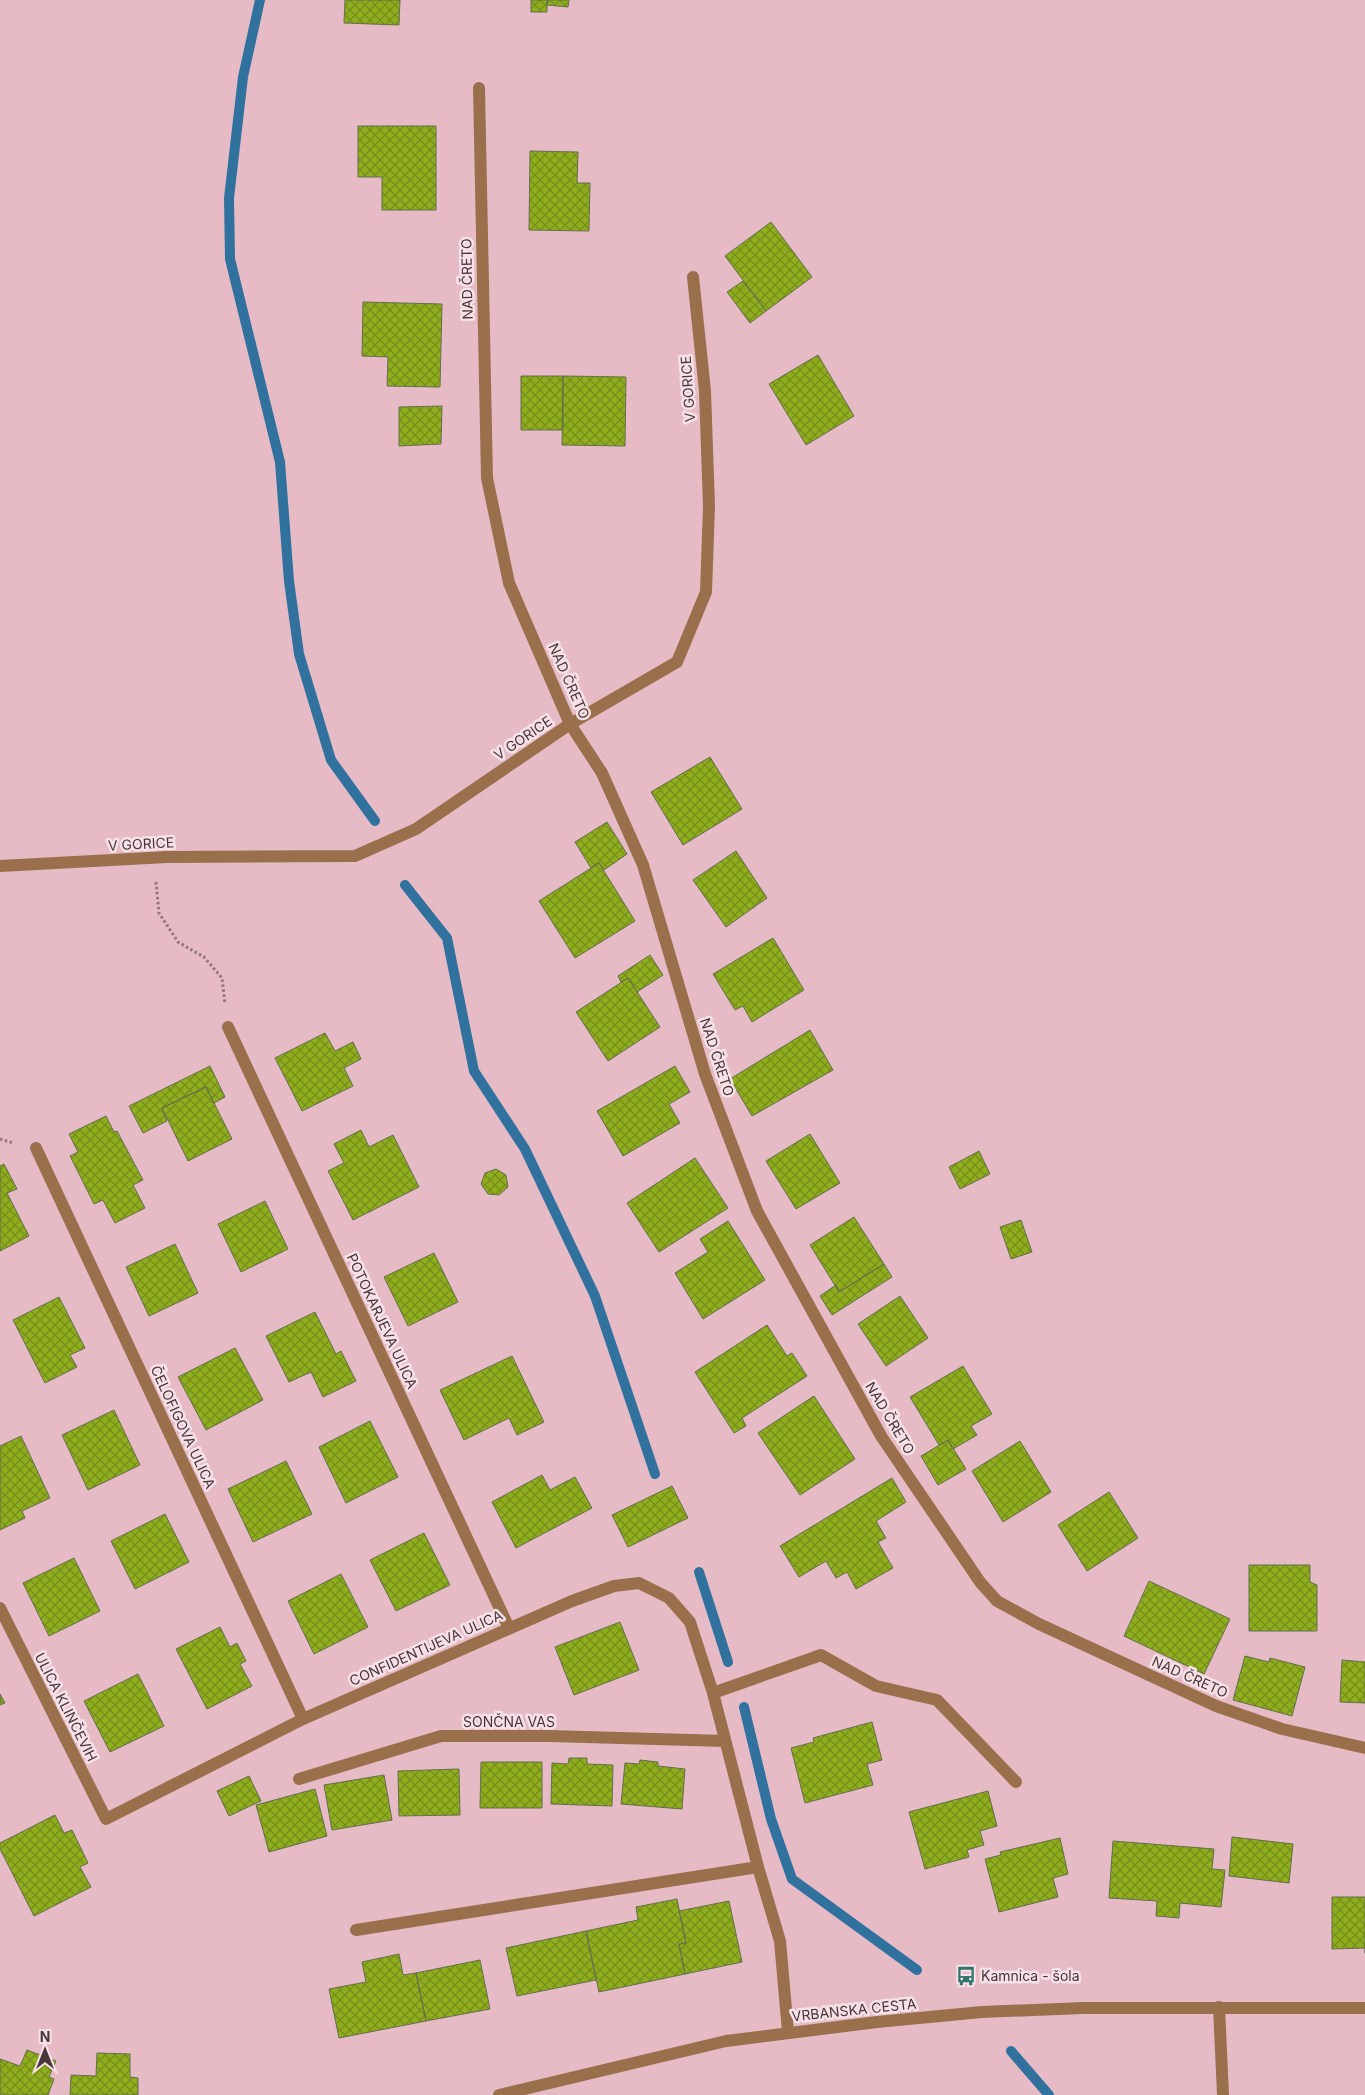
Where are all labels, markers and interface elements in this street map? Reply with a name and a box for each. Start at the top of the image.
street label: NAD ČRETO [457,238,476,320]
street label: V GORICE [677,355,698,423]
street label: NAD ČRETO [545,640,594,721]
street label: V GORICE [491,712,555,763]
street label: V GORICE [107,833,174,854]
street label: NAD ČRETO [697,1016,738,1098]
street label: POTOKARJEVA ULICA [344,1251,421,1391]
street label: ČELOFIGOVA ULICA [148,1363,220,1491]
street label: NAD ČRETO [862,1379,919,1457]
street label: CONFIDENTIJEVA ULICA [347,1606,505,1689]
street label: ULICA KLINČEVIH [32,1650,101,1764]
street label: NAD ČRETO [1150,1652,1231,1701]
street label: SONČNA VAS [463,1713,555,1730]
bus stop icon: Kamnica - šola [955,1965,977,1987]
place label: Kamnica - šola [981,1967,1080,1984]
street label: VRBANSKA CESTA [791,1994,917,2024]
north arrow [20,2025,70,2075]
text: N [40,2028,50,2045]

